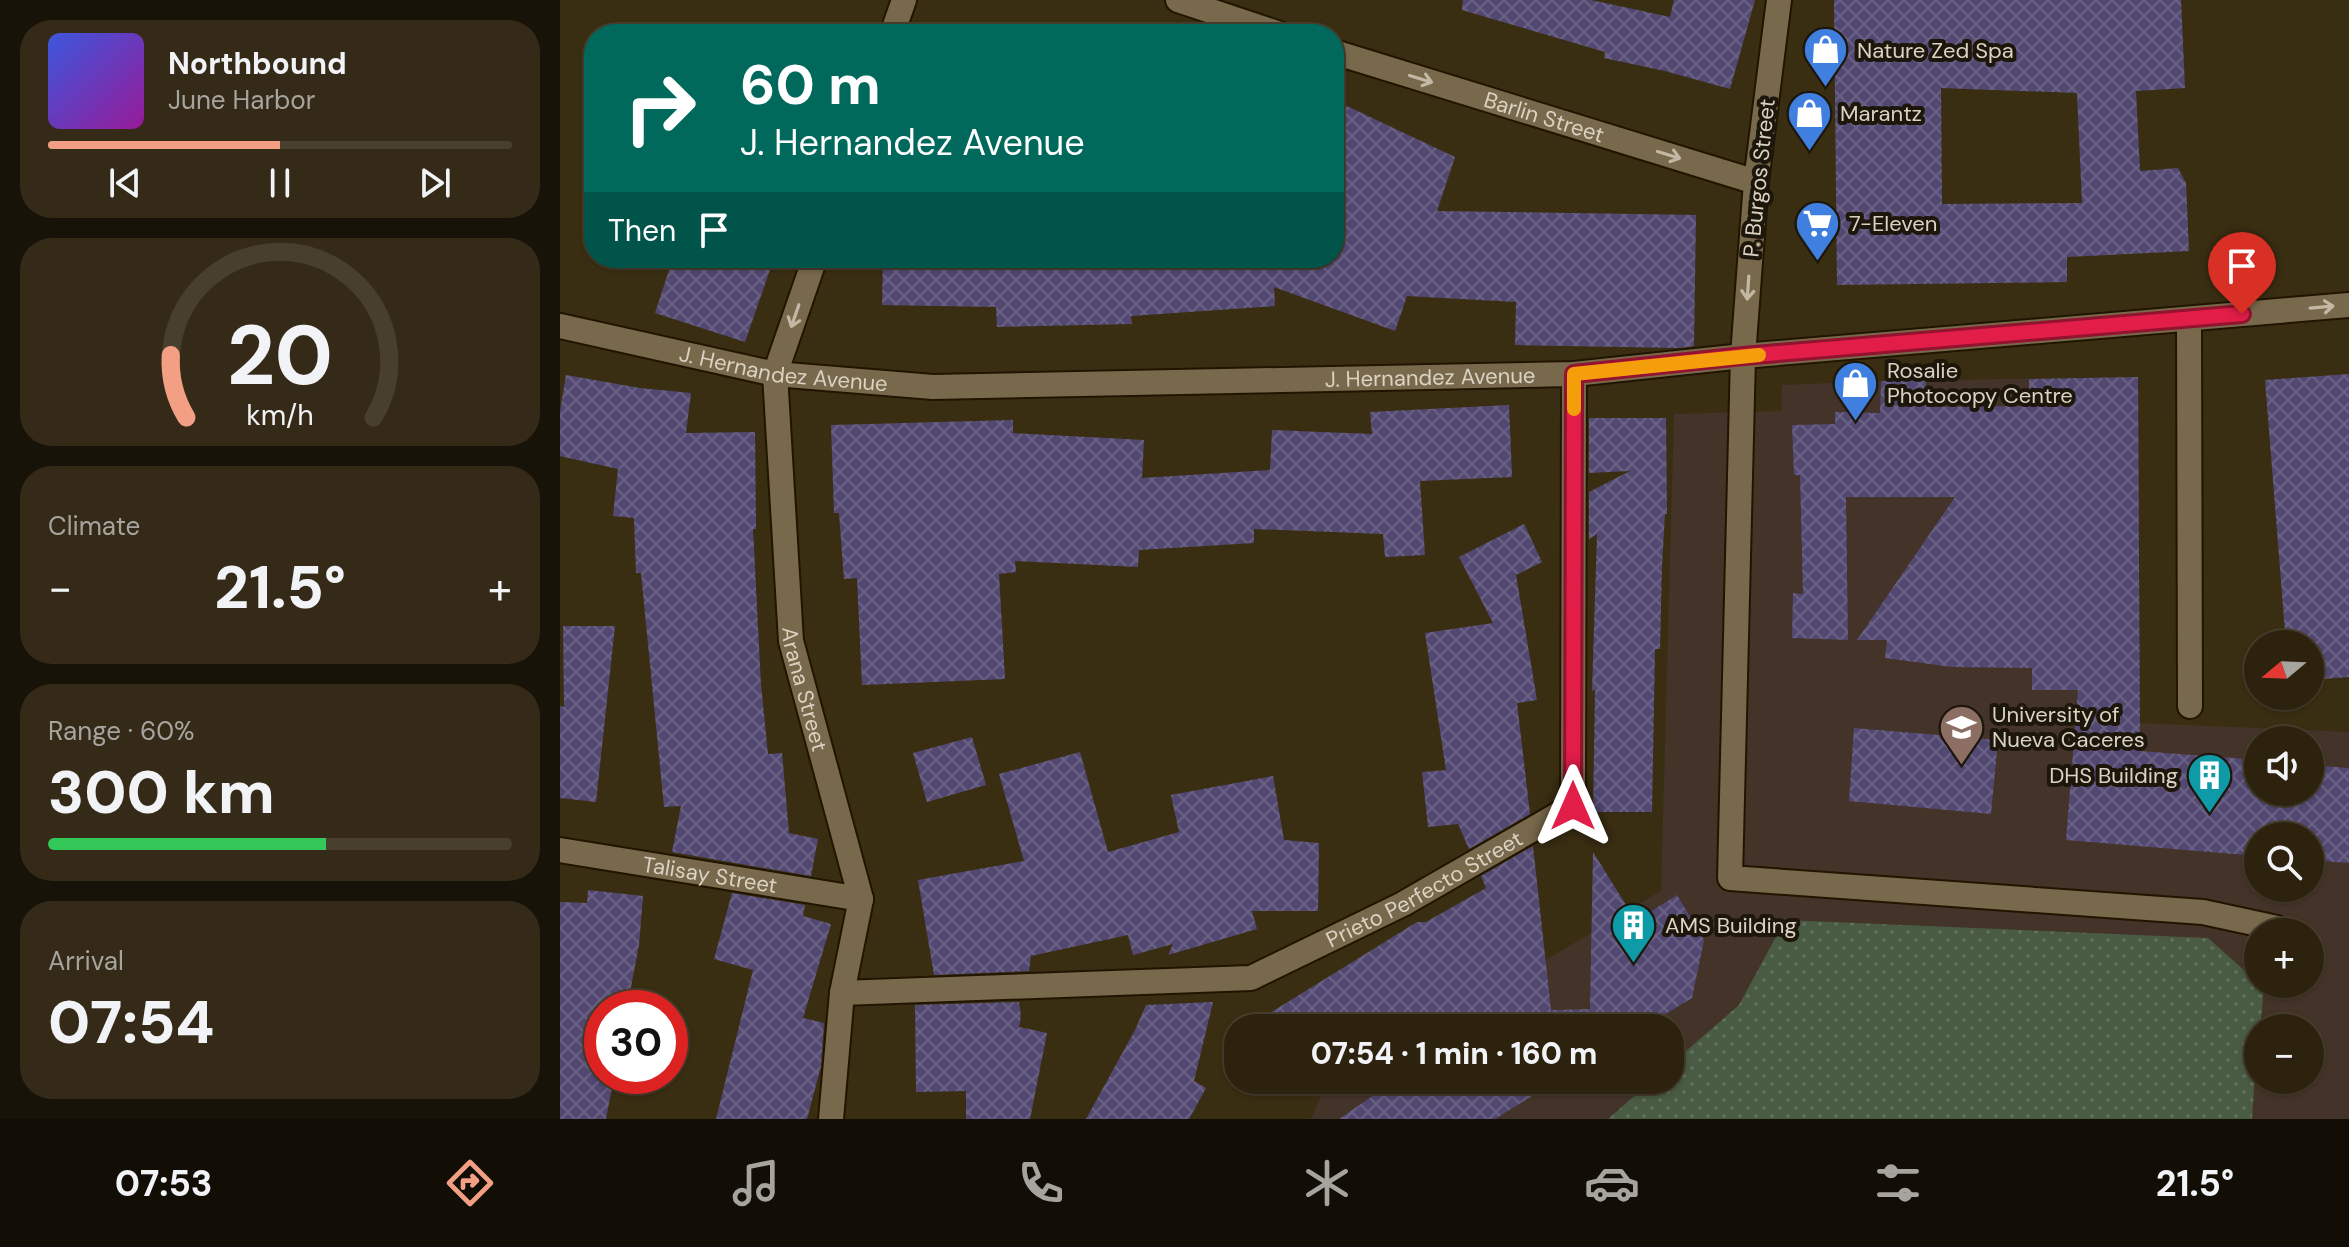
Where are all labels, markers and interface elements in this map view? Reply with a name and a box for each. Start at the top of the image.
shop icon: Nature Zed Spa [1802,26,1850,89]
place label: Nature Zed Spa [1857,36,2014,65]
text: Northbound [168,44,347,83]
text: 60 m [740,48,881,121]
icon: right [608,56,712,160]
one-way arrow [1407,72,1433,87]
text: June Harbor [168,83,315,117]
street label: Barlin Street [1481,85,1608,149]
shop icon: Marantz [1785,89,1833,152]
street label: P. Burgos Street [1736,97,1782,259]
place label: Marantz [1840,99,1922,128]
text: J. Hernandez Avenue [740,119,1085,166]
one-way arrow [1657,149,1682,164]
icon: previous [103,161,147,205]
icon: pause [258,161,302,205]
icon: next [413,161,457,205]
supermarket icon: 7-Eleven [1794,199,1842,262]
icon: arrive [692,208,736,252]
place label: 7-Eleven [1849,209,1937,238]
text: Then [608,211,676,250]
pin [2208,232,2276,314]
icon: arrive [2220,244,2264,288]
one-way arrow [1740,274,1755,301]
text: 20 [227,300,333,409]
one-way arrow [2309,300,2335,315]
one-way arrow [787,303,802,328]
street label: J. Hernandez Avenue [677,339,889,398]
place label: Rosalie Photocopy Centre [1887,356,2073,410]
shop icon: Rosalie Photocopy Centre [1832,359,1880,422]
street label: J. Hernandez Avenue [1324,360,1536,394]
text: km/h [246,397,314,434]
text: Climate [48,509,140,543]
text: 21.5° [214,548,346,627]
text: − [48,559,72,617]
text: + [488,559,512,617]
street label: Arana Street [776,626,835,754]
north arrow [2244,630,2324,710]
map controls [2244,630,2324,1094]
place label: University of Nueva Caceres [1992,700,2145,754]
school or university icon: University of Nueva Caceres [1937,703,1985,766]
text: Range · 60% [48,714,194,748]
button: sound [2244,726,2324,806]
building icon: DHS Building [2185,751,2233,814]
text: 300 km [48,753,275,832]
place label: DHS Building [2049,761,2178,790]
position arrow [1531,764,1615,848]
button: search [2244,822,2324,902]
street label: Prieto Perfecto Street [1321,824,1528,954]
street label: Talisay Street [641,849,779,900]
building icon: AMS Building [1610,901,1658,964]
place label: AMS Building [1665,911,1797,940]
button: + [2244,918,2324,998]
text: Arrival [48,944,124,978]
text: 07:54 [48,983,215,1062]
speed limit sign: 30 [584,990,688,1094]
button: − [2244,1014,2324,1094]
text: 07:54 · 1 min · 160 m [1311,1034,1597,1073]
icon: directions [442,1155,498,1211]
icon: music [728,1155,784,1211]
icon: phone [1013,1155,1069,1211]
icon: climate [1299,1155,1355,1211]
icon: car [1584,1155,1640,1211]
icon: filters [1870,1155,1926,1211]
text: 07:53 [115,1160,213,1207]
text: 21.5° [2156,1160,2234,1207]

